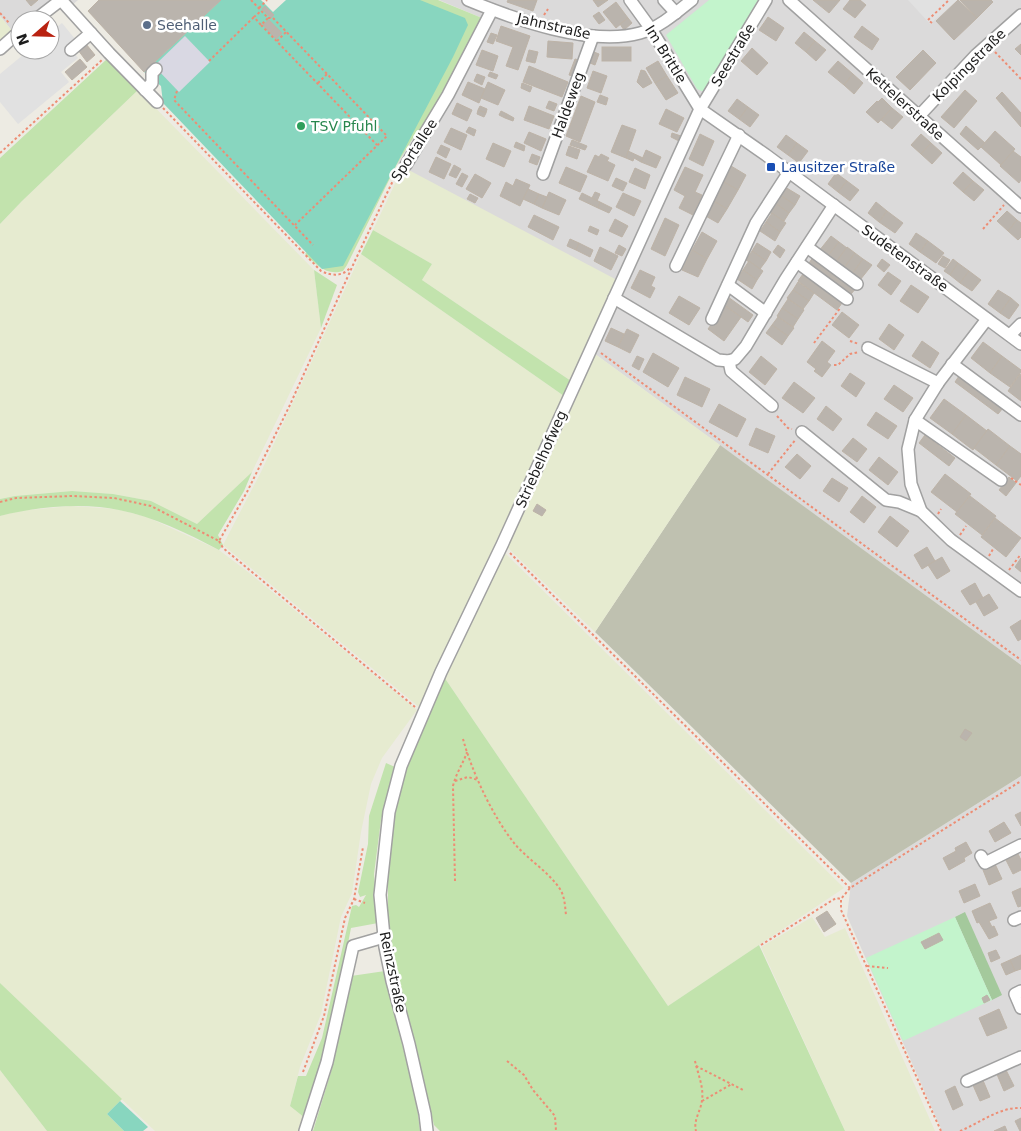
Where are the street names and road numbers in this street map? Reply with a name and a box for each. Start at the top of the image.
street label: Jahnstraße [515,10,592,42]
street label: Seestraße [708,21,758,89]
street label: Im Brittle [642,22,690,86]
street label: Kolpingstraße [929,25,1009,105]
street label: Kettelerstraße [863,65,947,143]
street label: Haldeweg [549,70,587,140]
street label: Sportallee [388,116,440,184]
street label: Sudetenstraße [859,221,951,295]
street label: Striebelhofweg [512,408,570,510]
street label: Reinzstraße [377,930,409,1014]

